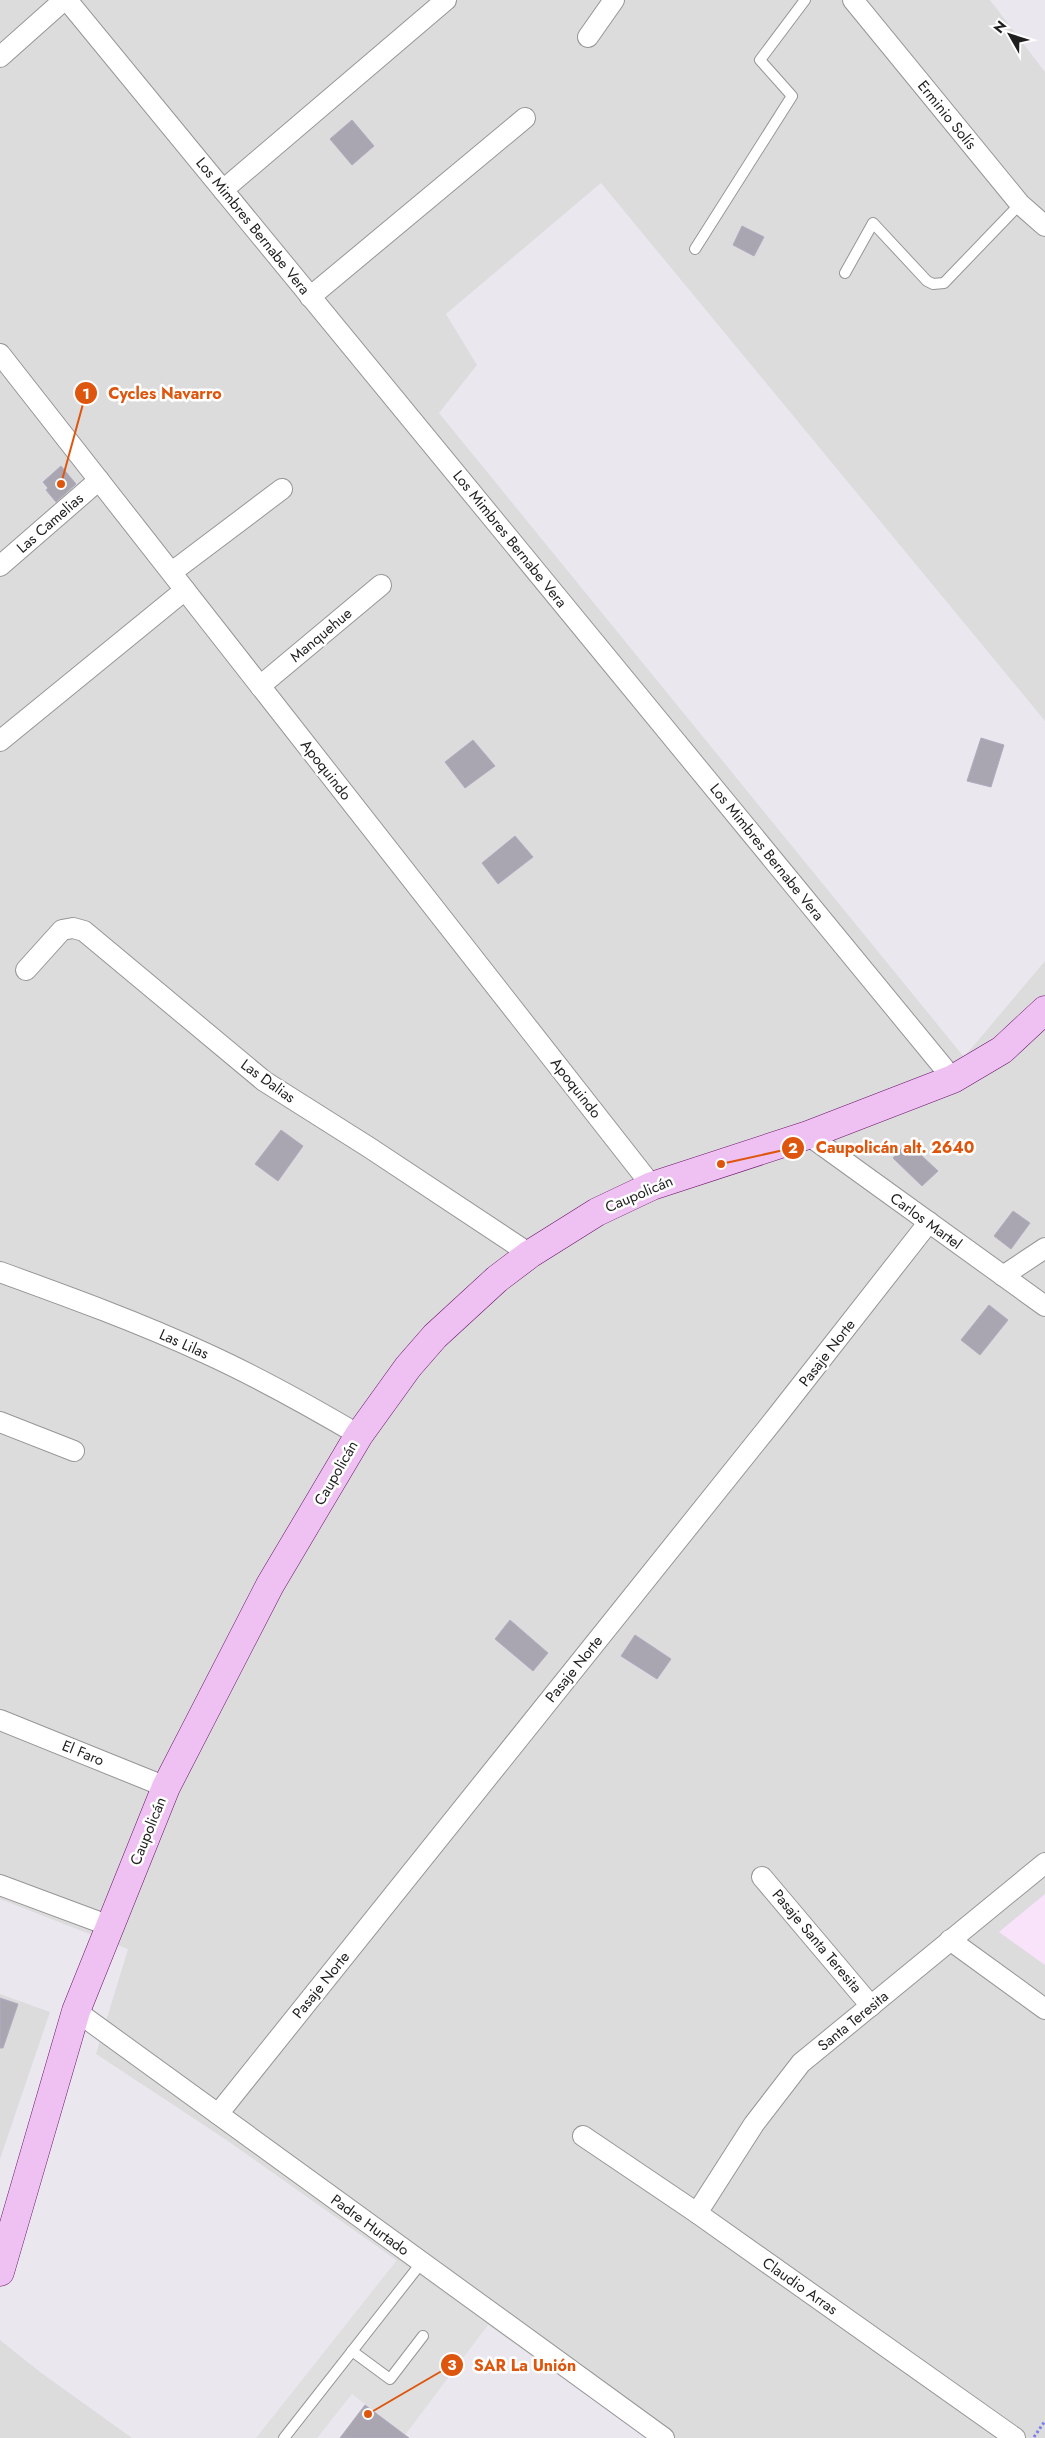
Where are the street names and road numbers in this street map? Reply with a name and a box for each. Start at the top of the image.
street label: Erminio Solís [912,76,982,154]
street label: Los Mimbres Bernabe Vera [191,153,315,299]
street label: Los Mimbres Bernabe Vera [448,466,572,612]
street label: Las Camelias [12,488,88,558]
street label: Manquehue [285,602,357,667]
street label: Apoquindo [295,735,357,805]
street label: Los Mimbres Bernabe Vera [705,779,829,925]
street label: Apoquindo [545,1053,607,1123]
street label: Las Dalias [236,1054,300,1108]
street label: Caupolicán [602,1170,676,1218]
street label: Carlos Martel [886,1187,966,1255]
street label: Pasaje Norte [794,1314,861,1391]
street label: Las Lilas [156,1323,212,1365]
street label: Caupolicán [309,1436,363,1510]
street label: Pasaje Norte [540,1631,608,1707]
street label: El Faro [59,1735,107,1771]
street label: Caupolicán [124,1794,172,1868]
street label: Pasaje Santa Teresita [767,1884,867,1998]
street label: Pasaje Norte [287,1947,355,2023]
street label: Santa Teresita [813,1986,893,2056]
street label: Padre Hurtado [326,2189,414,2261]
street label: Claudio Arras [758,2252,842,2320]

